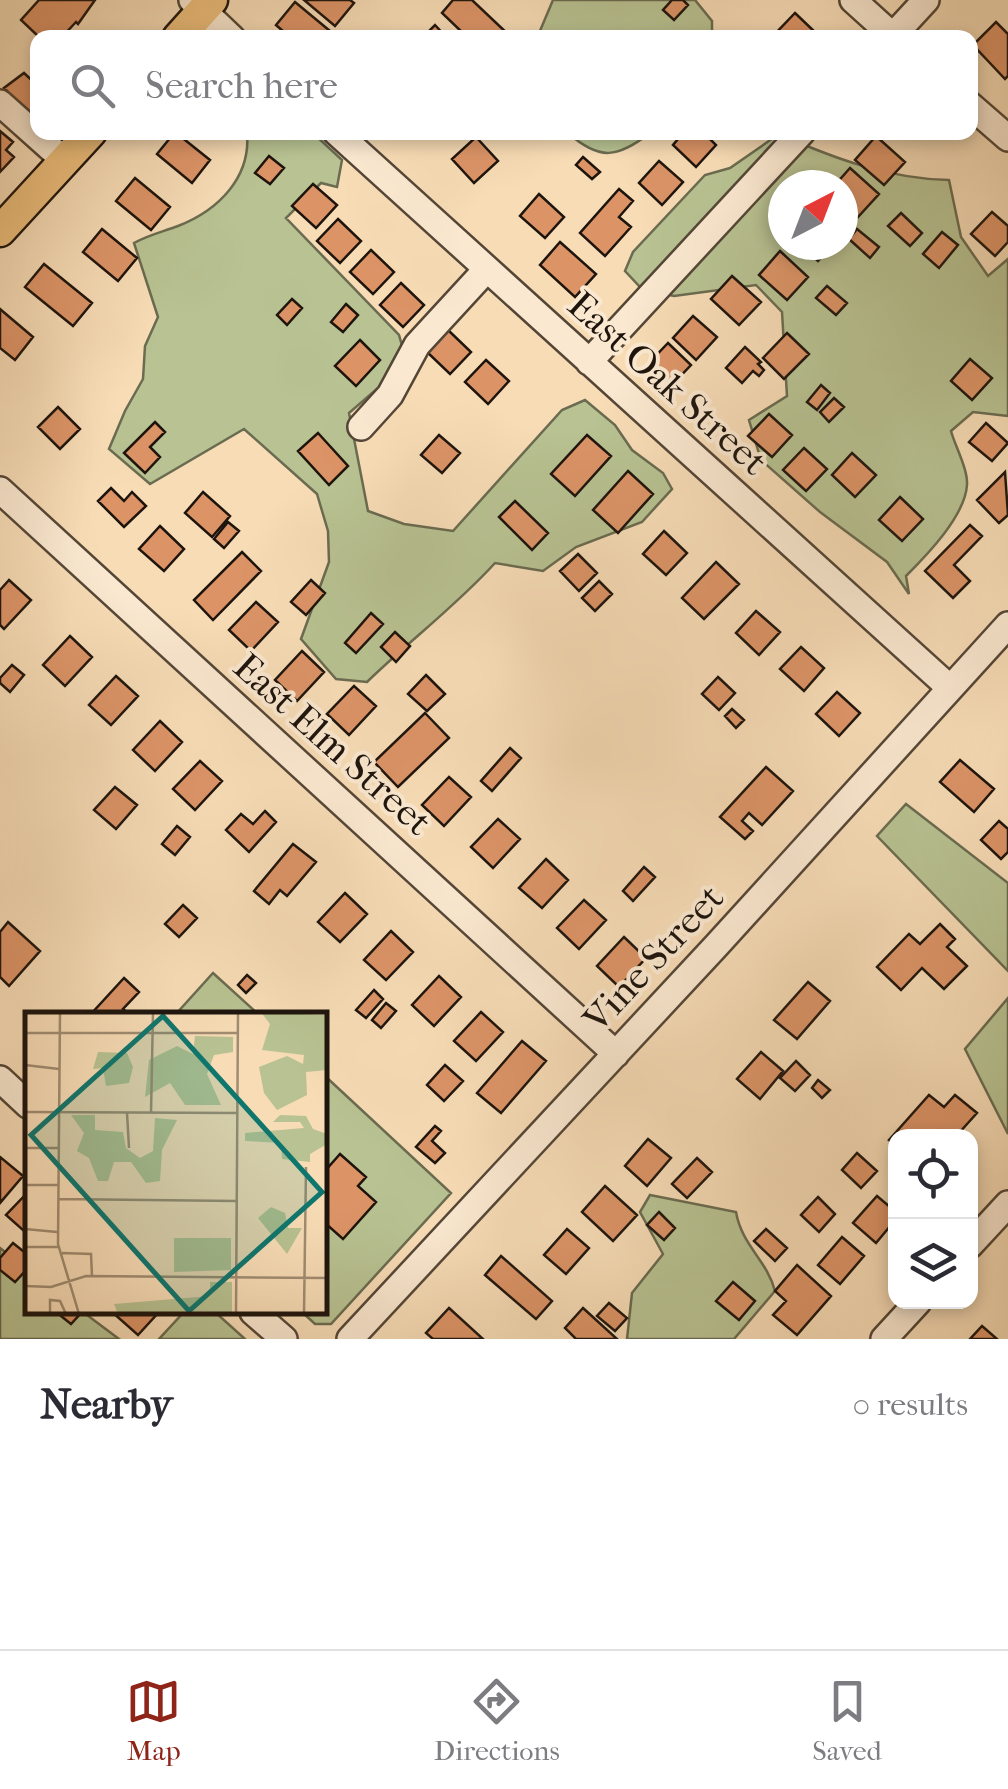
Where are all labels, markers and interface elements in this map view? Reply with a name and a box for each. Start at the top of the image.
search box [30,30,978,140]
icon: search [65,58,120,113]
text: Search here [145,63,338,108]
north arrow [768,170,858,260]
street label: East Oak Street [559,282,777,485]
street label: East Elm Street [225,644,441,845]
street label: Vine Street [573,875,733,1042]
inset map [25,1012,328,1314]
map controls [888,1129,978,1309]
button: locate [888,1129,978,1219]
button: layers [888,1219,978,1309]
text: Nearby [40,1380,172,1429]
text: 0 results [852,1386,968,1423]
tab: Map [126,1674,181,1767]
tab: Directions [434,1674,560,1767]
tab: Saved [812,1674,882,1767]

